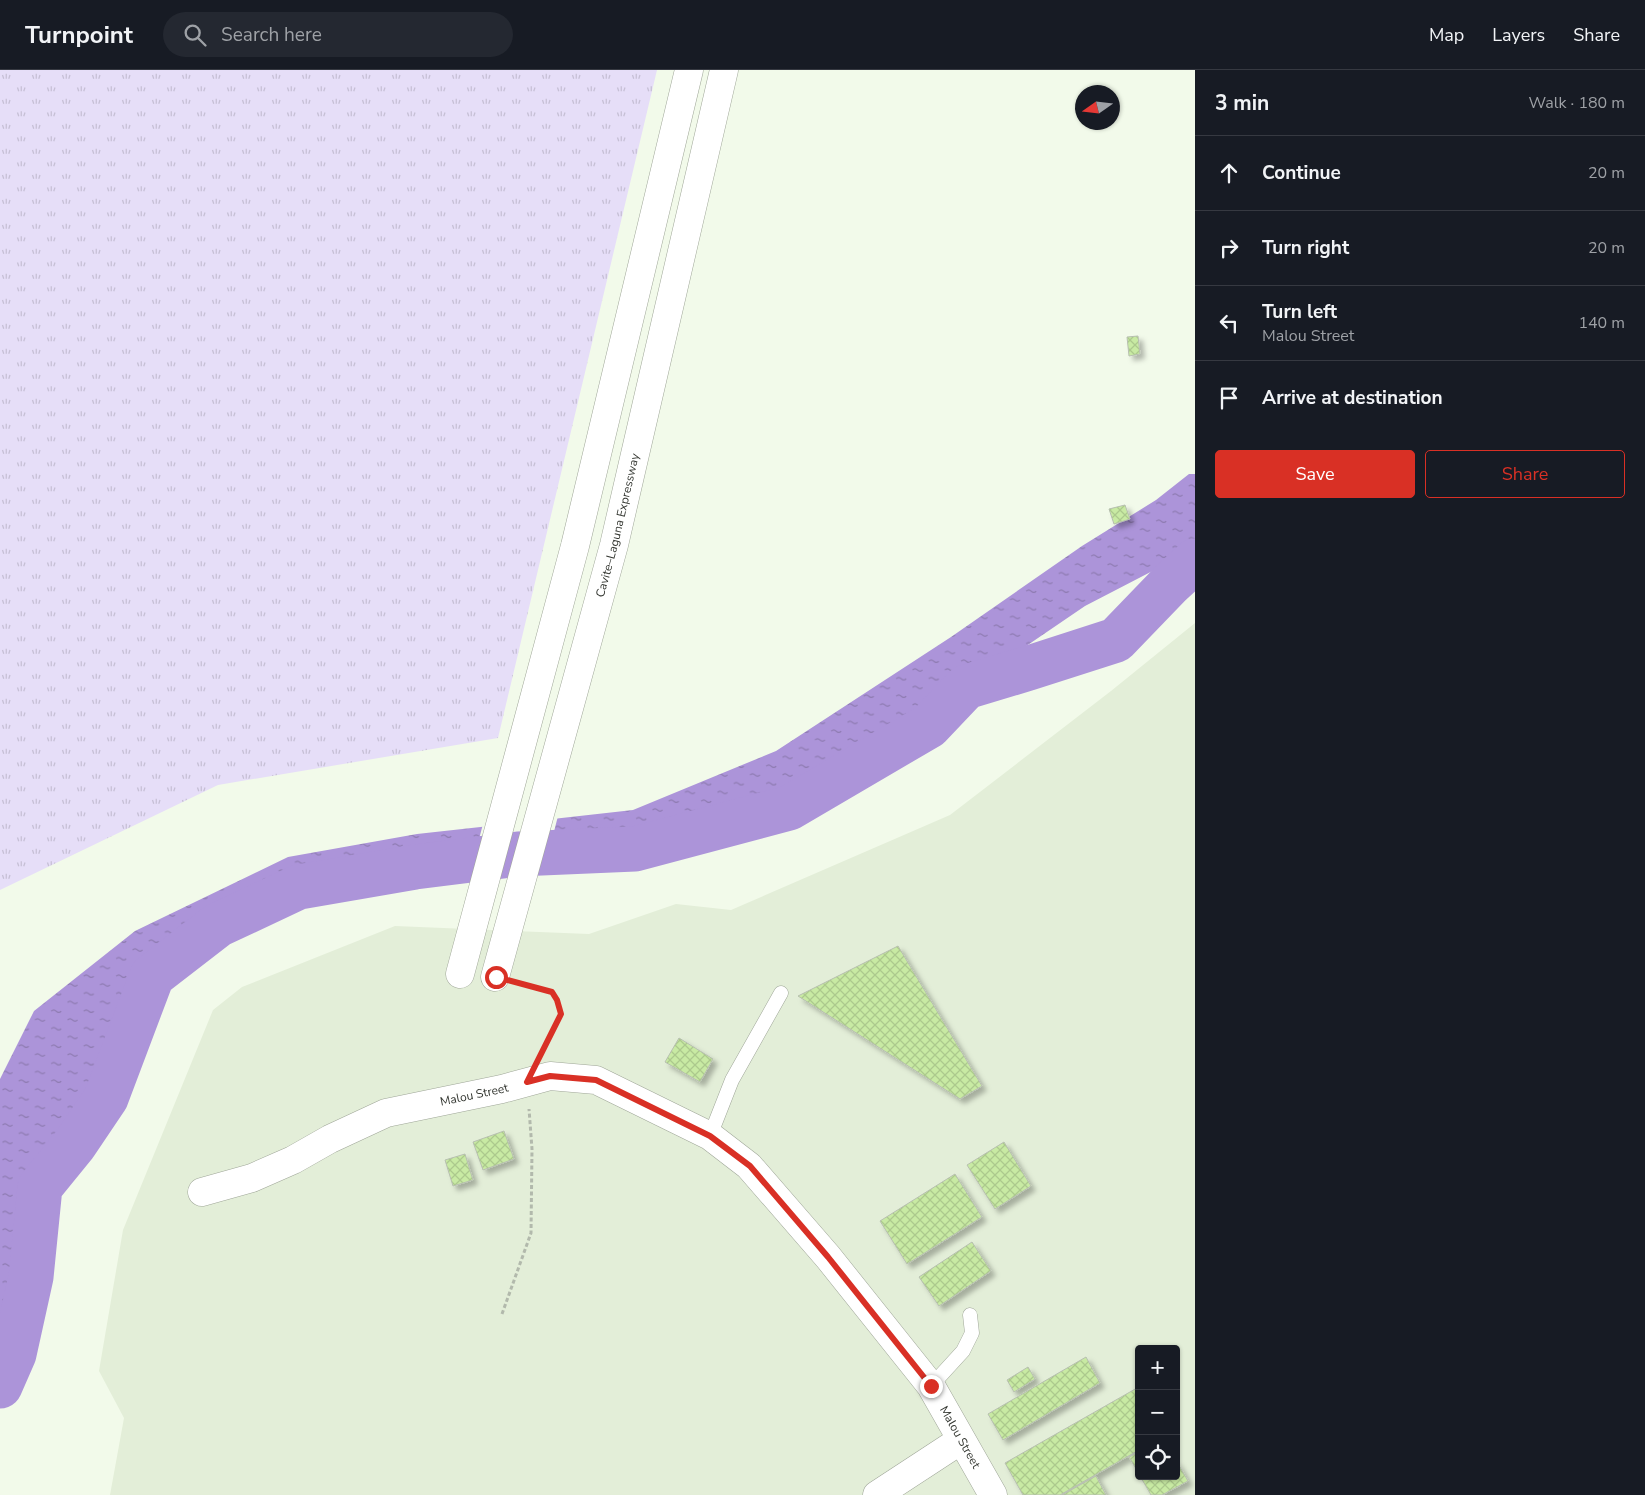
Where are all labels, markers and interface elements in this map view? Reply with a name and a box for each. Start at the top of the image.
search box [163,12,513,57]
text: Turnpoint [25,19,133,51]
icon: search [181,21,209,49]
text: Search here [221,22,322,48]
text: Map [1429,23,1464,47]
text: Layers [1492,23,1545,47]
text: Share [1573,23,1620,47]
north arrow [1075,85,1120,130]
text: 3 min [1215,89,1269,117]
text: Walk · 180 m [1529,92,1625,114]
icon: ahead [1215,159,1243,187]
text: Continue [1262,160,1341,186]
text: 20 m [1588,162,1625,184]
icon: right [1215,234,1243,262]
text: Turn right [1262,235,1349,261]
text: 20 m [1588,237,1625,259]
text: Turn left [1262,299,1337,325]
icon: left [1215,309,1243,337]
text: 140 m [1578,312,1625,334]
text: Malou Street [1262,325,1354,347]
icon: arrive [1215,384,1243,412]
text: Arrive at destination [1262,385,1443,411]
button: Save [1215,450,1415,498]
button: Share [1425,450,1625,498]
street label: Cavite–Laguna Expressway [592,451,643,599]
route start [485,966,508,989]
street label: Malou Street [439,1079,511,1110]
map controls [1135,1345,1180,1480]
button: + [1135,1345,1180,1390]
route end [920,1375,943,1398]
button: − [1135,1390,1180,1435]
street label: Malou Street [936,1403,985,1472]
button: locate [1135,1435,1180,1480]

